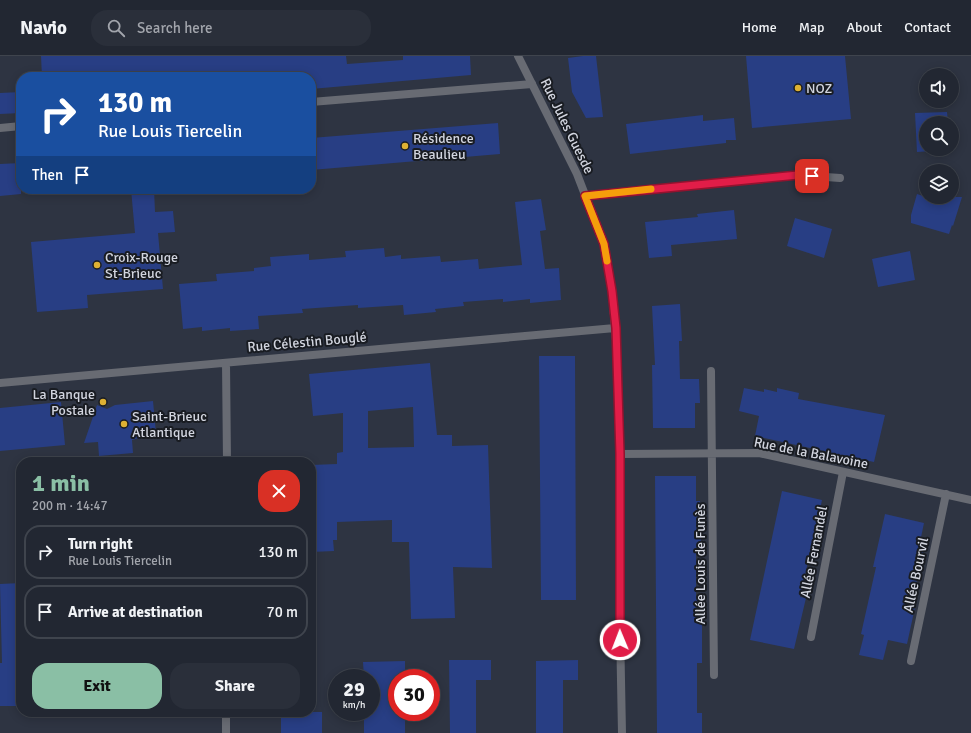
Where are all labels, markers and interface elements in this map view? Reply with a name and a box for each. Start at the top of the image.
search box [91,10,371,46]
text: Navio [20,16,67,40]
icon: search [105,17,127,39]
text: Search here [137,19,213,37]
text: Home [742,19,777,36]
text: Map [799,19,824,36]
text: About [846,19,882,36]
text: Contact [904,19,951,36]
map controls [919,68,959,204]
button: sound [919,68,959,108]
street label: Rue Jules Guesde [537,75,597,177]
place label: NOZ [806,80,832,97]
marker: NOZ [793,83,803,93]
text: 130 m [98,86,172,120]
icon: right [32,88,84,140]
button: search [919,116,959,156]
text: Rue Louis Tiercelin [98,120,242,142]
place label: Résidence Beaulieu [413,130,474,163]
marker: Résidence Beaulieu [400,141,410,151]
pin [795,159,829,193]
icon: arrive [71,164,93,186]
button: layers [919,164,959,204]
icon: arrive [801,165,823,187]
text: Then [32,166,63,184]
place label: Croix-Rouge St-Brieuc [105,249,178,282]
marker: Croix-Rouge St-Brieuc [92,260,102,270]
street label: Rue Célestin Bouglé [247,328,367,356]
place label: La Banque Postale [32,386,95,419]
marker: La Banque Postale [98,397,108,407]
place label: Saint-Brieuc Atlantique [132,408,207,441]
marker: Saint-Brieuc Atlantique [119,419,129,429]
street label: Rue de la Balavoine [752,434,870,472]
text: 1 min [32,468,90,498]
button: close [258,470,300,512]
text: 200 m · 14:47 [32,498,108,514]
street label: Allée Louis de Funès [692,503,709,625]
street label: Allée Fernandel [797,505,831,599]
text: Turn right [68,535,133,553]
street label: Allée Bourvil [900,536,932,614]
icon: right [34,541,56,563]
text: 130 m [258,543,298,561]
text: Rue Louis Tiercelin [68,553,172,569]
icon: arrive [34,601,56,623]
text: Arrive at destination [68,603,203,621]
text: 70 m [267,603,298,621]
position arrow [599,619,641,661]
button: Exit [32,663,162,709]
button: Share [170,663,300,709]
speed limit sign: 30 [388,669,440,721]
text: 29 [343,677,365,702]
text: km/h [343,699,365,711]

